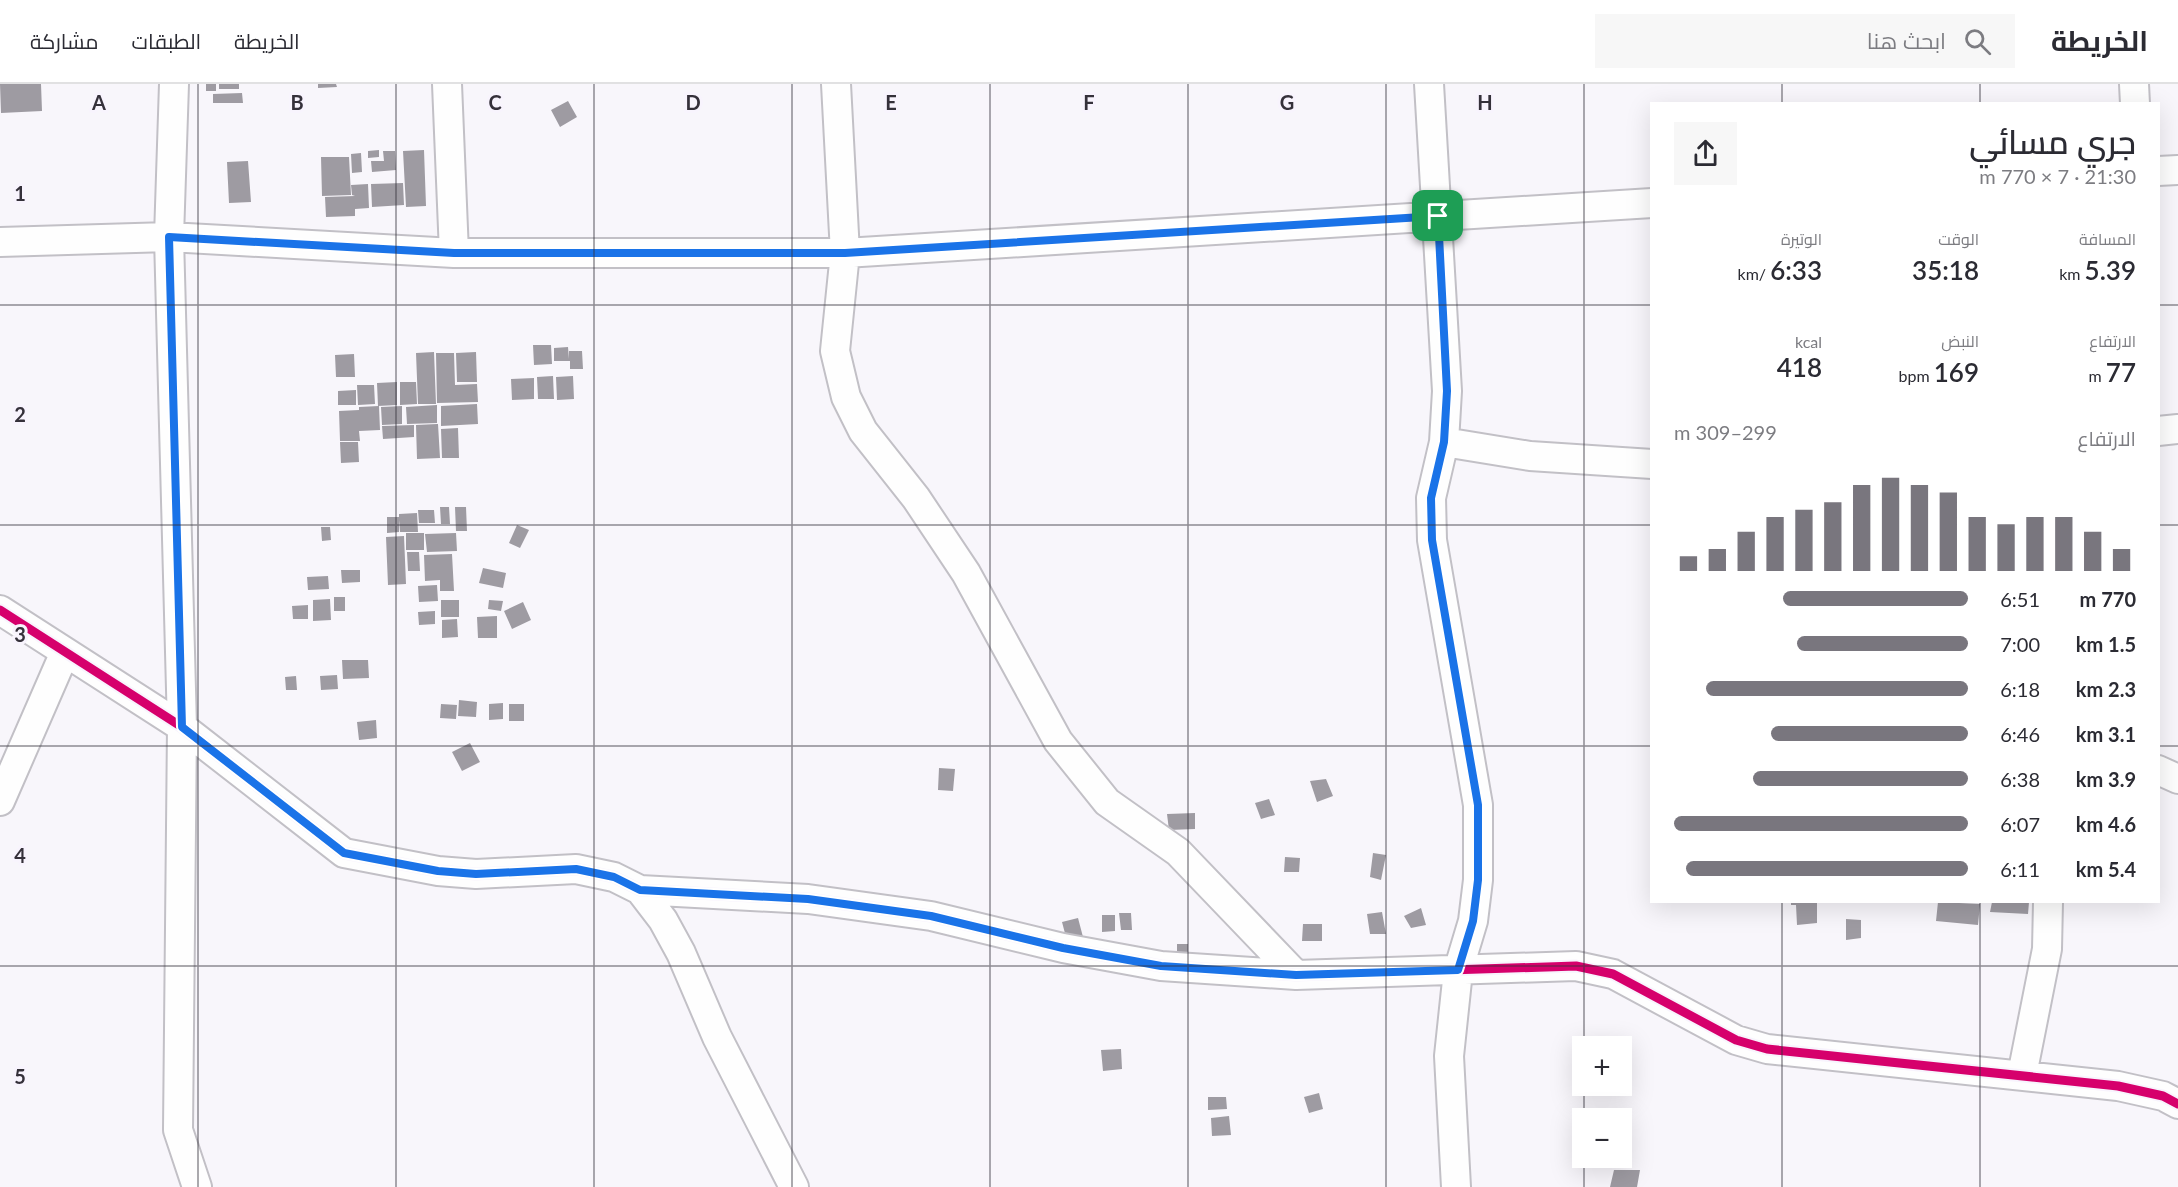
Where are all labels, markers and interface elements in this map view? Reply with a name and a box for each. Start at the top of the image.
search box [1595,14,2015,68]
text: الخريطة [2051,23,2148,57]
icon: search [1961,25,1994,58]
text: ابحث هنا [1867,27,1946,54]
text: مشاركة [30,28,99,53]
text: الطبقات [132,28,201,53]
text: الخريطة [234,28,300,53]
text: A [91,90,106,114]
text: B [290,90,304,114]
text: C [488,90,502,114]
text: D [685,90,701,114]
text: E [885,90,897,114]
text: F [1083,90,1095,114]
text: G [1280,90,1294,114]
text: H [1477,90,1493,114]
text: جري مسائي [1969,121,2136,161]
button: share [1674,122,1737,185]
text: 21:30 · 7 × 770 m [1979,164,2136,188]
text: 1 [14,181,26,205]
pin [1412,190,1463,241]
icon: arrive [1421,199,1454,232]
text: الوتيرة [1781,229,1822,248]
text: الوقت [1938,229,1979,248]
text: المسافة [2079,229,2136,248]
text: 6:33 [1770,254,1822,286]
text: 35:18 [1912,254,1979,286]
text: 5.39 [2085,254,2136,286]
text: /km [1738,264,1770,283]
text: km [2059,264,2085,283]
text: النبض [1941,331,1979,350]
text: الارتفاع [2089,331,2136,350]
text: kcal [1795,332,1822,351]
text: 418 [1777,351,1822,383]
text: 169 [1934,356,1979,388]
text: 77 [2106,356,2136,388]
text: bpm [1899,366,1934,385]
text: m [2089,366,2106,385]
text: 2 [14,402,26,426]
text: 299–309 m [1674,420,1777,444]
text: الارتفاع [2077,426,2136,450]
text: 6:51 [2000,587,2040,611]
text: 770 m [2080,587,2136,611]
text: 3 [14,622,26,646]
text: 7:00 [2000,632,2040,656]
text: 1.5 km [2076,632,2136,656]
text: 6:18 [2000,677,2040,701]
text: 2.3 km [2076,677,2136,701]
text: 6:46 [2000,722,2040,746]
text: 3.1 km [2076,722,2136,746]
text: 6:38 [2000,767,2040,791]
text: 3.9 km [2076,767,2136,791]
text: 6:07 [2000,812,2040,836]
text: 4.6 km [2076,812,2136,836]
text: 4 [14,843,26,867]
text: 6:11 [2000,857,2040,881]
text: 5.4 km [2076,857,2136,881]
map controls [1572,1036,1632,1168]
button: + [1572,1036,1632,1096]
text: 5 [14,1064,26,1088]
button: − [1572,1108,1632,1168]

